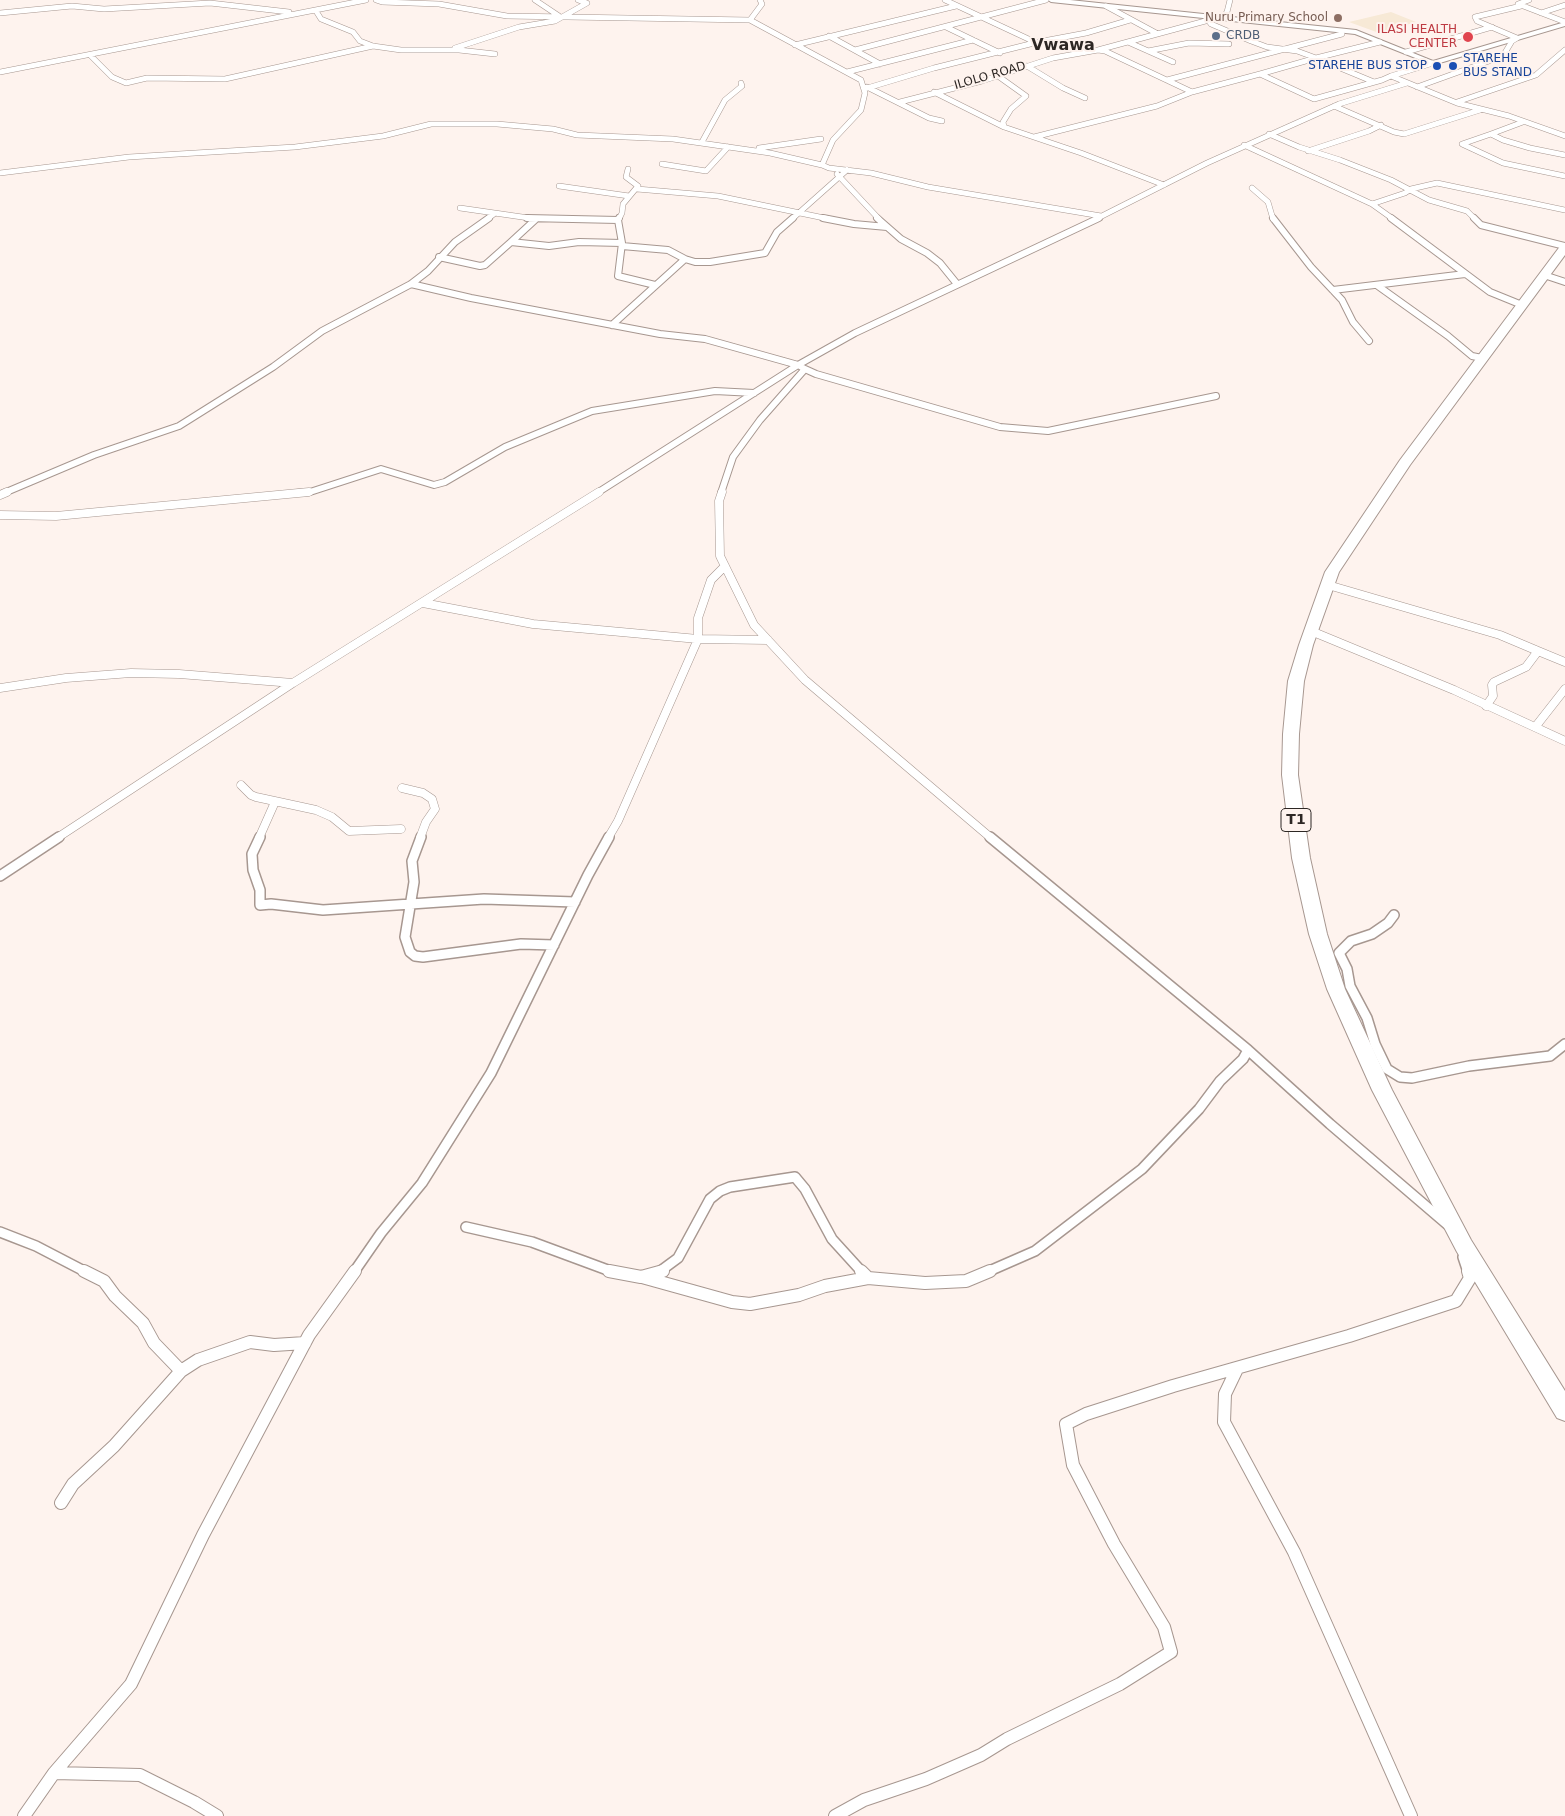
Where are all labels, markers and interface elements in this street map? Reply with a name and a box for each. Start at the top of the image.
place label: Nuru Primary School [1205,11,1328,25]
marker: Nuru Primary School [1332,12,1344,24]
place label: ILASI HEALTH CENTER [1377,23,1457,51]
place label: CRDB [1226,29,1260,43]
marker: CRDB [1210,30,1222,42]
marker: ILASI HEALTH CENTER [1461,30,1475,44]
district label: Vwawa [1031,36,1095,56]
place label: STAREHE BUS STAND [1463,52,1532,80]
street label: ILOLO ROAD [953,59,1027,93]
place label: STAREHE BUS STOP [1308,59,1427,73]
marker: STAREHE BUS STOP [1431,60,1443,72]
marker: STAREHE BUS STAND [1447,60,1459,72]
road number: T1 [1281,808,1311,832]

